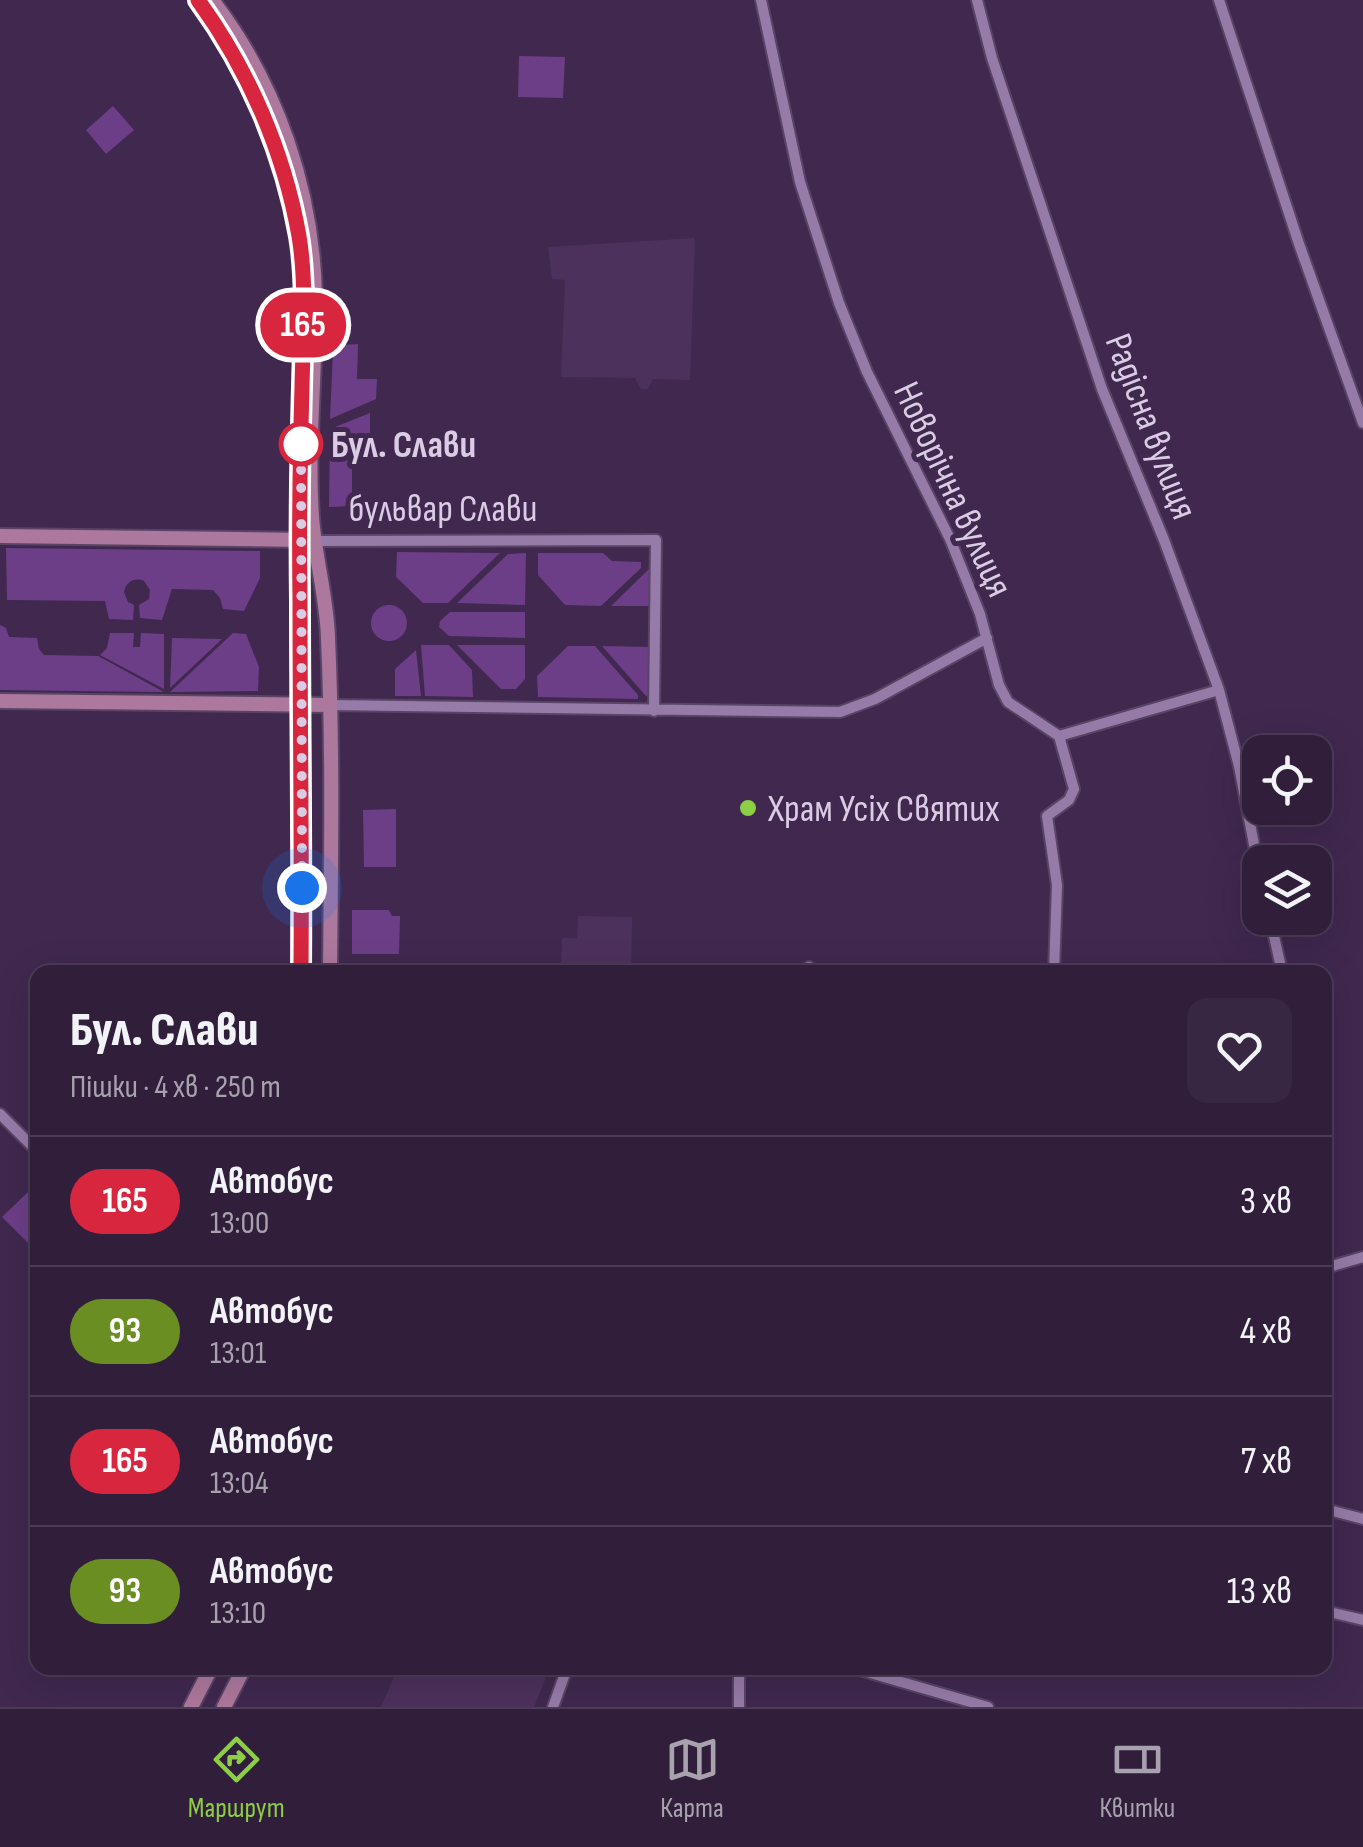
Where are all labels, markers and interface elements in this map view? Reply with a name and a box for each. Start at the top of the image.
line badge: 165 [246,292,360,358]
text: 165 [280,304,326,347]
street label: Радісна вулиця [1095,328,1206,525]
street label: Новорічна вулиця [883,375,1022,604]
marker: Бул. Слави [280,423,322,465]
place label: Бул. Слави [331,423,476,468]
street label: бульвар Слави [349,487,537,532]
map controls [1242,735,1332,935]
button: locate [1242,735,1332,825]
place label: Храм Усіх Святих [767,787,999,832]
marker: Храм Усіх Святих [737,797,759,819]
button: layers [1242,845,1332,935]
your location [277,863,327,913]
button: heart [1187,998,1292,1103]
text: Бул. Слави [70,1002,258,1059]
text: Пішки · 4 хв · 250 m [70,1068,281,1107]
text: Автобус [210,1159,334,1204]
text: 3 хв [1240,1179,1292,1224]
text: 165 [102,1180,148,1223]
text: 13:00 [210,1204,269,1243]
text: Автобус [210,1289,334,1334]
text: 4 хв [1240,1309,1292,1354]
text: 93 [109,1310,141,1353]
text: 13:01 [210,1334,266,1373]
text: Автобус [210,1419,334,1464]
text: 7 хв [1241,1439,1292,1484]
text: 165 [102,1440,148,1483]
text: 13:04 [210,1464,268,1503]
text: Автобус [210,1549,334,1594]
text: 13 хв [1227,1569,1292,1614]
text: 93 [109,1570,141,1613]
text: 13:10 [210,1594,266,1633]
tab: Маршрут [188,1732,285,1825]
tab: Карта [660,1732,724,1825]
tab: Квитки [1099,1732,1175,1825]

